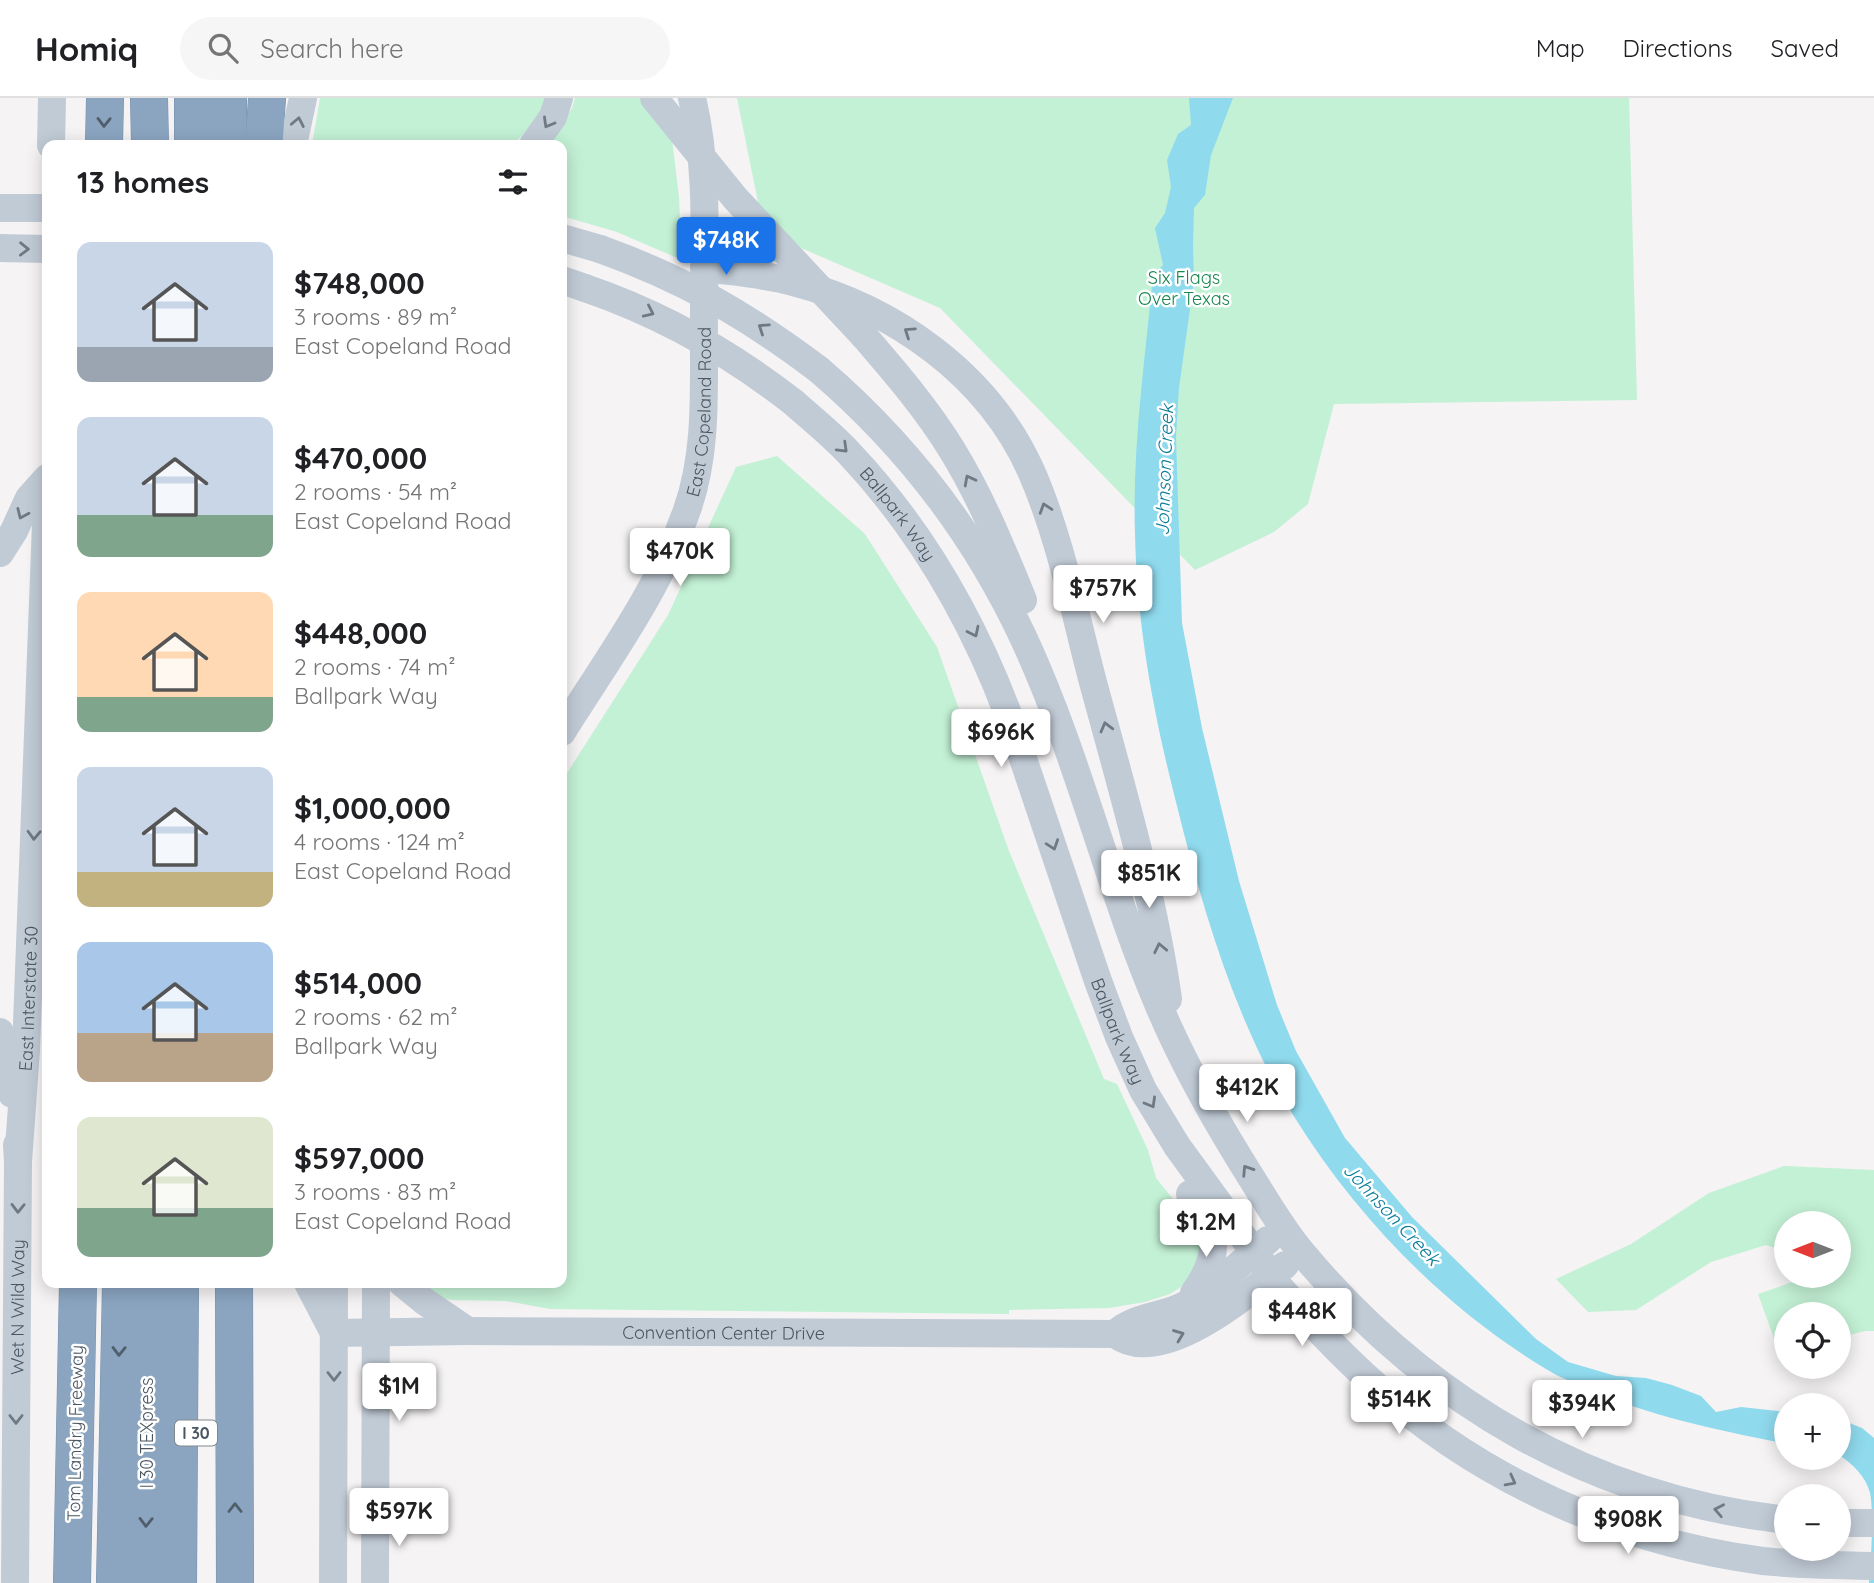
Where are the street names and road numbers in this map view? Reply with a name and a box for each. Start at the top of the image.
street label: East Copeland Road [680,327,716,499]
street label: Ballpark Way [855,462,941,565]
street label: East Interstate 30 [13,925,42,1072]
street label: Ballpark Way [1086,975,1150,1088]
street label: Wet N Wild Way [5,1239,29,1375]
street label: Convention Center Drive [622,1320,825,1344]
street label: Tom Landry Freeway [62,1345,88,1521]
street label: I 30 TEXpress [135,1378,158,1488]
road number: I 30 [175,1420,217,1446]

